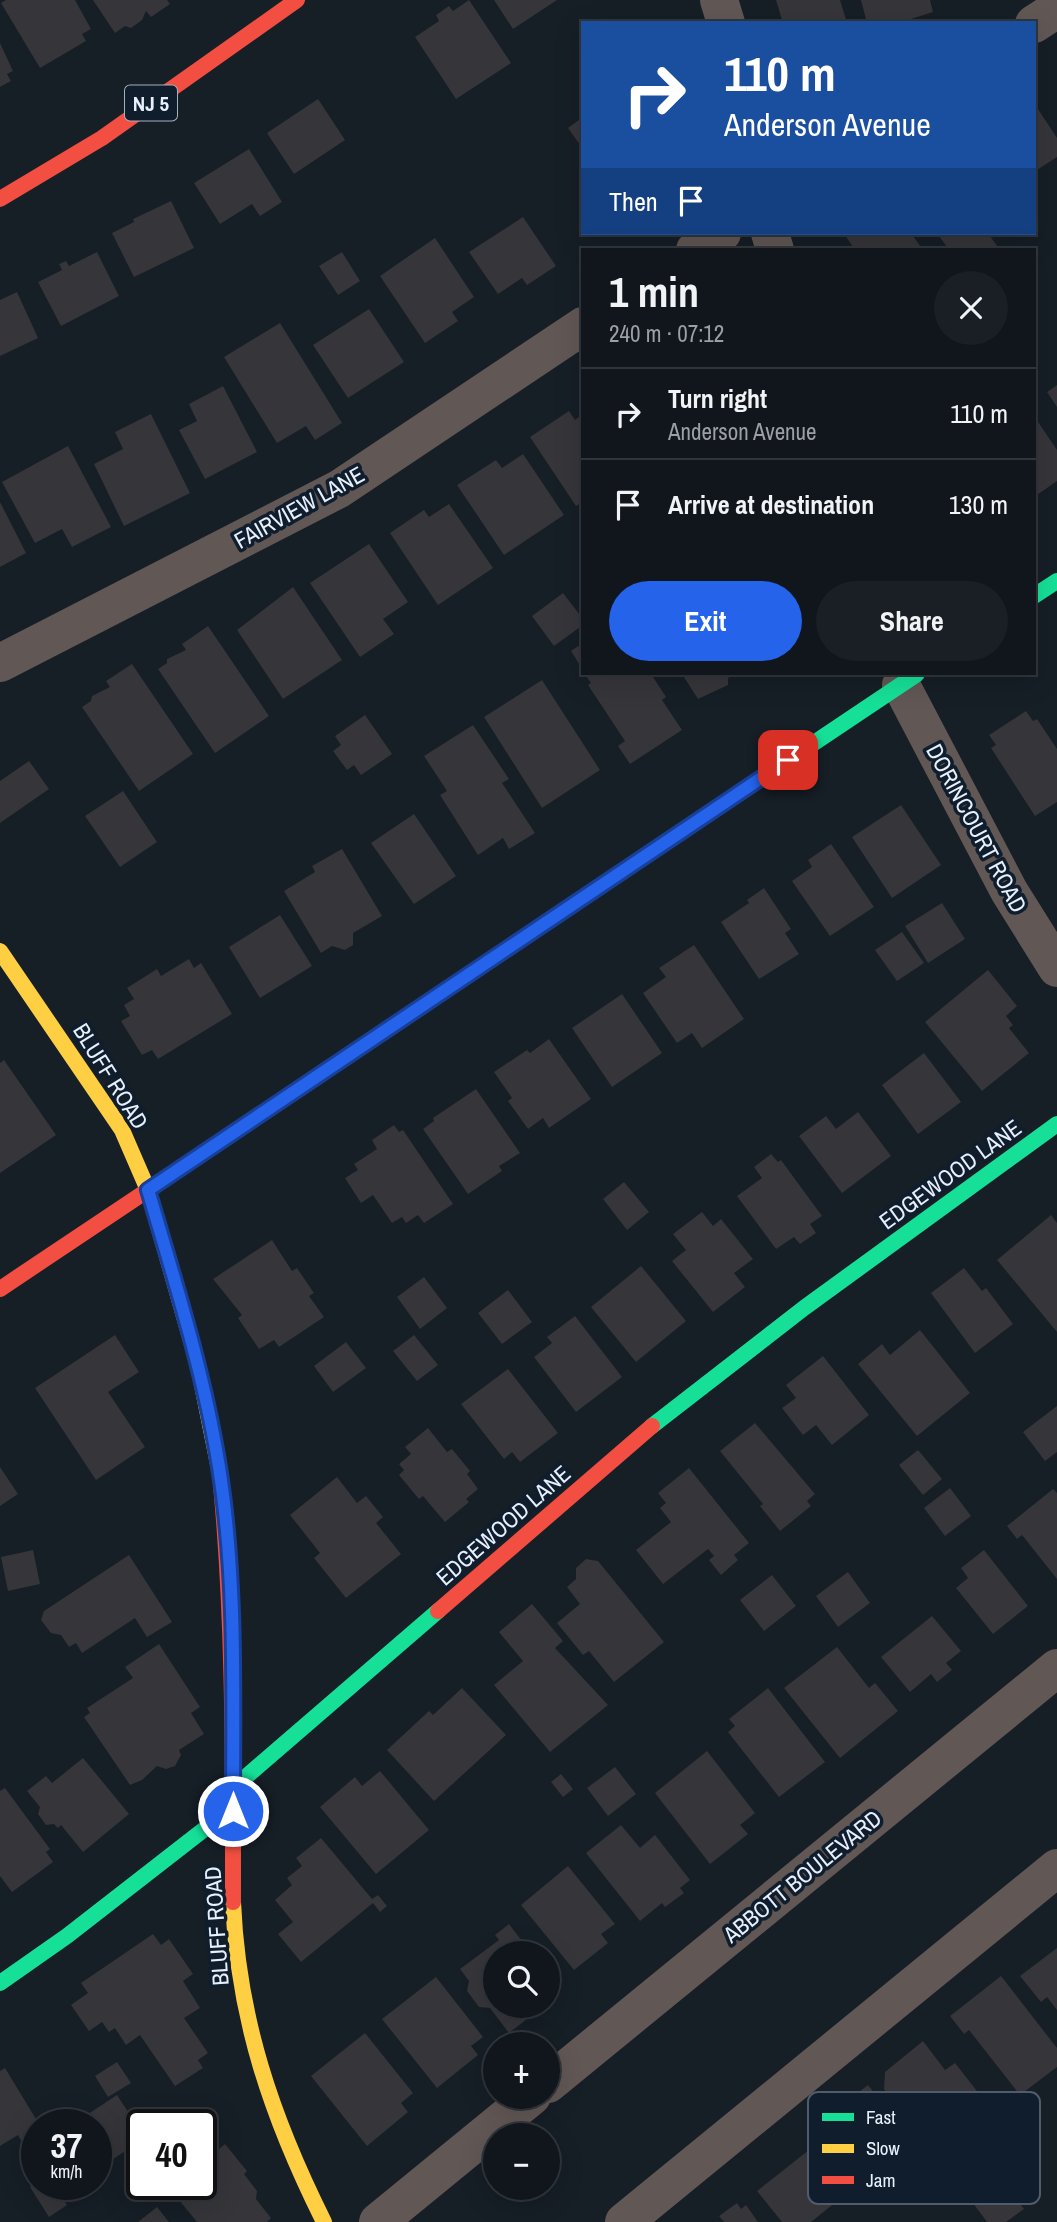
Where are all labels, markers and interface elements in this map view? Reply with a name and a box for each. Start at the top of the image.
text: 110 m [724,40,836,106]
icon: right [609,49,700,140]
road number: NJ 5 [125,86,177,120]
text: Anderson Avenue [724,103,931,146]
icon: arrive [672,182,710,220]
text: Then [609,184,658,219]
text: 1 min [609,264,699,320]
button: close [934,271,1008,345]
text: 240 m · 07:12 [609,318,724,349]
text: Turn right [668,381,767,416]
icon: right [609,395,647,433]
text: 110 m [950,396,1008,431]
text: Anderson Avenue [668,416,817,447]
street label: FAIRVIEW LANE [228,458,370,556]
icon: arrive [609,486,647,524]
text: Arrive at destination [668,487,874,522]
text: 130 m [949,487,1008,522]
button: Exit [609,581,802,661]
button: Share [816,581,1008,661]
pin [758,730,818,790]
street label: DORINCOURT ROAD [919,738,1035,918]
icon: arrive [769,741,807,779]
street label: BLUFF ROAD [66,1017,156,1135]
street label: EDGEWOOD LANE [873,1112,1027,1236]
street label: EDGEWOOD LANE [429,1458,577,1592]
position arrow [196,1774,270,1848]
street label: ABBOTT BOULEVARD [716,1802,888,1950]
street label: BLUFF ROAD [196,1865,236,1987]
map controls [483,1941,560,2200]
button: search [483,1941,560,2018]
button: + [483,2032,560,2109]
legend [808,2092,1040,2204]
text: Fast [866,2104,896,2130]
speed limit sign: 40 [126,2109,217,2200]
text: 37 [51,2122,82,2169]
button: − [483,2123,560,2200]
text: Slow [866,2135,901,2161]
text: km/h [51,2159,83,2184]
text: Jam [866,2167,895,2193]

